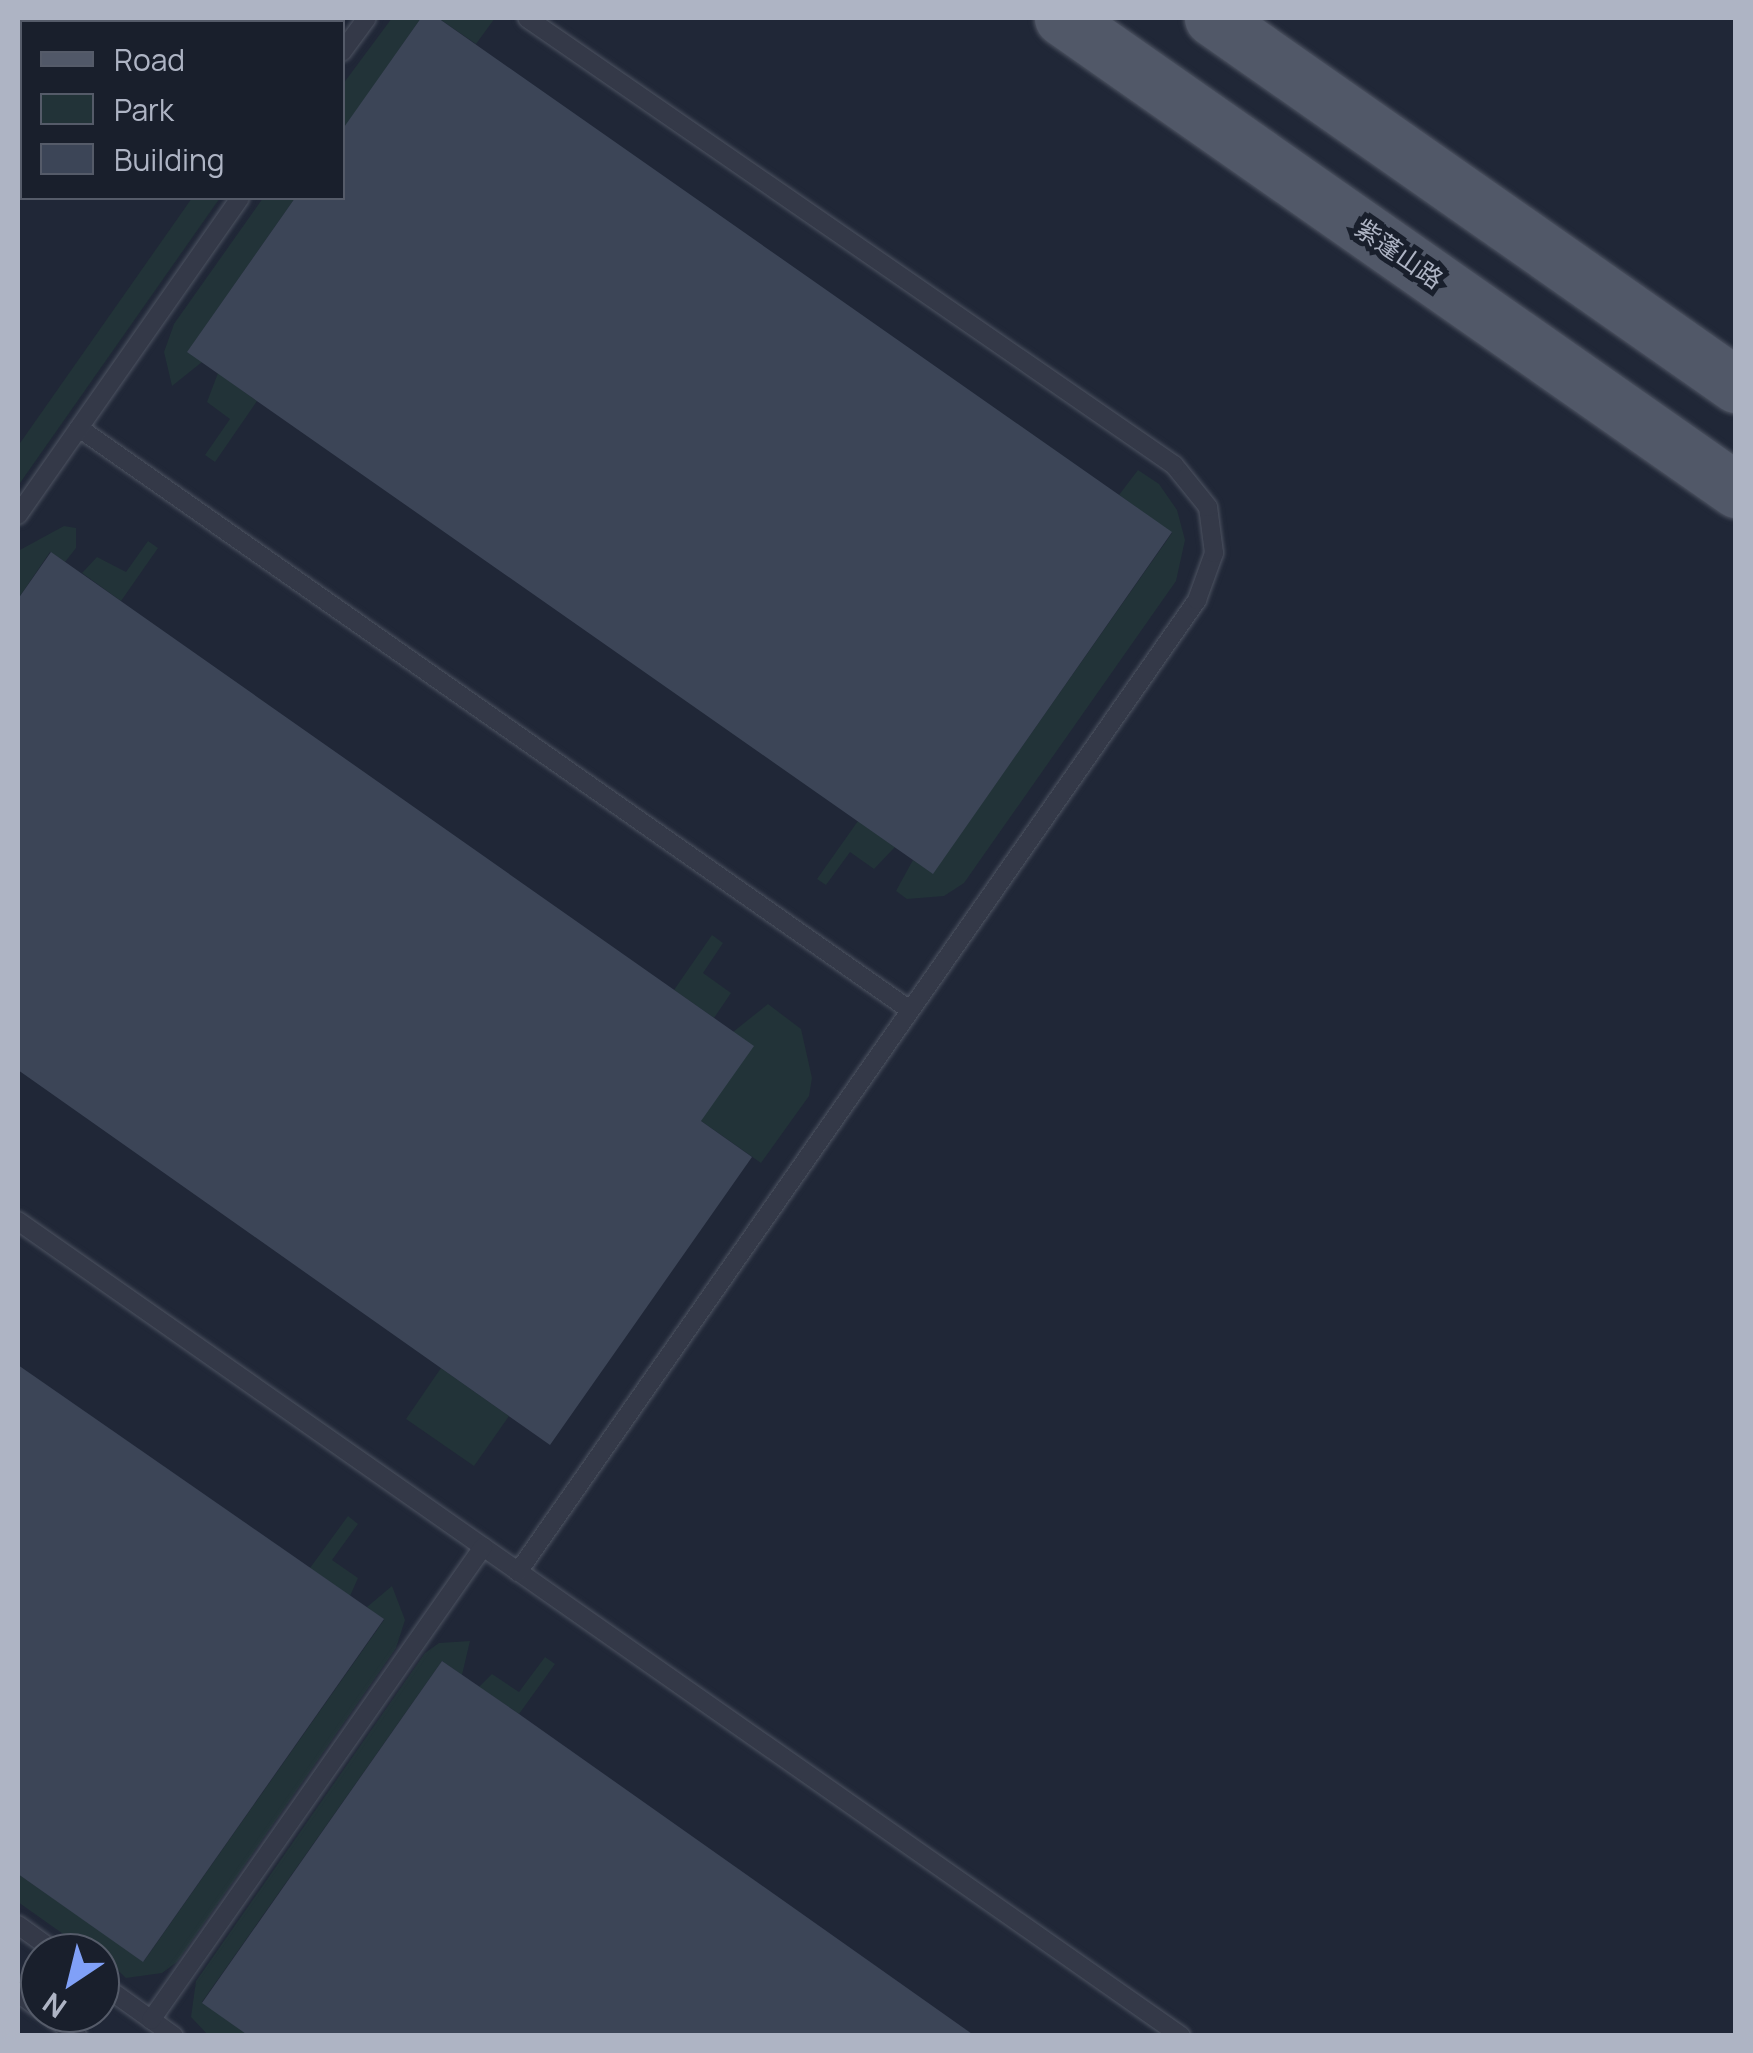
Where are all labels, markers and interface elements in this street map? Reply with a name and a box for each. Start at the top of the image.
legend [20,20,345,200]
text: Road [114,39,185,80]
text: Park [114,89,174,130]
text: Building [114,139,225,180]
street label: 紫蓬山路 [1349,213,1449,295]
north arrow [20,1933,120,2033]
text: N [35,1985,73,2027]

